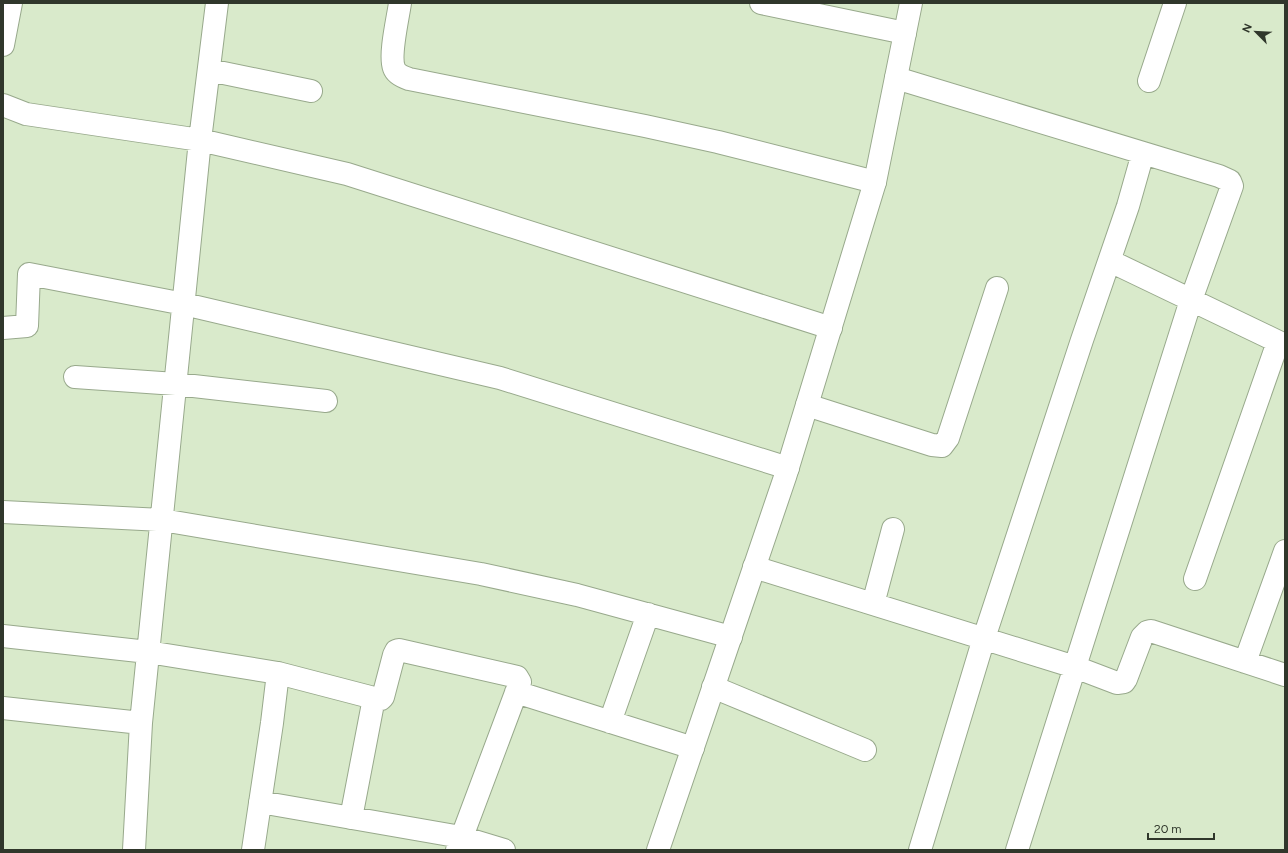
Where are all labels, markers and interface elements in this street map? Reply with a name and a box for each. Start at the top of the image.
north arrow [1236,12,1276,52]
text: N [1240,22,1255,35]
scale bar [1148,815,1214,841]
text: 20 m [1154,822,1182,836]

